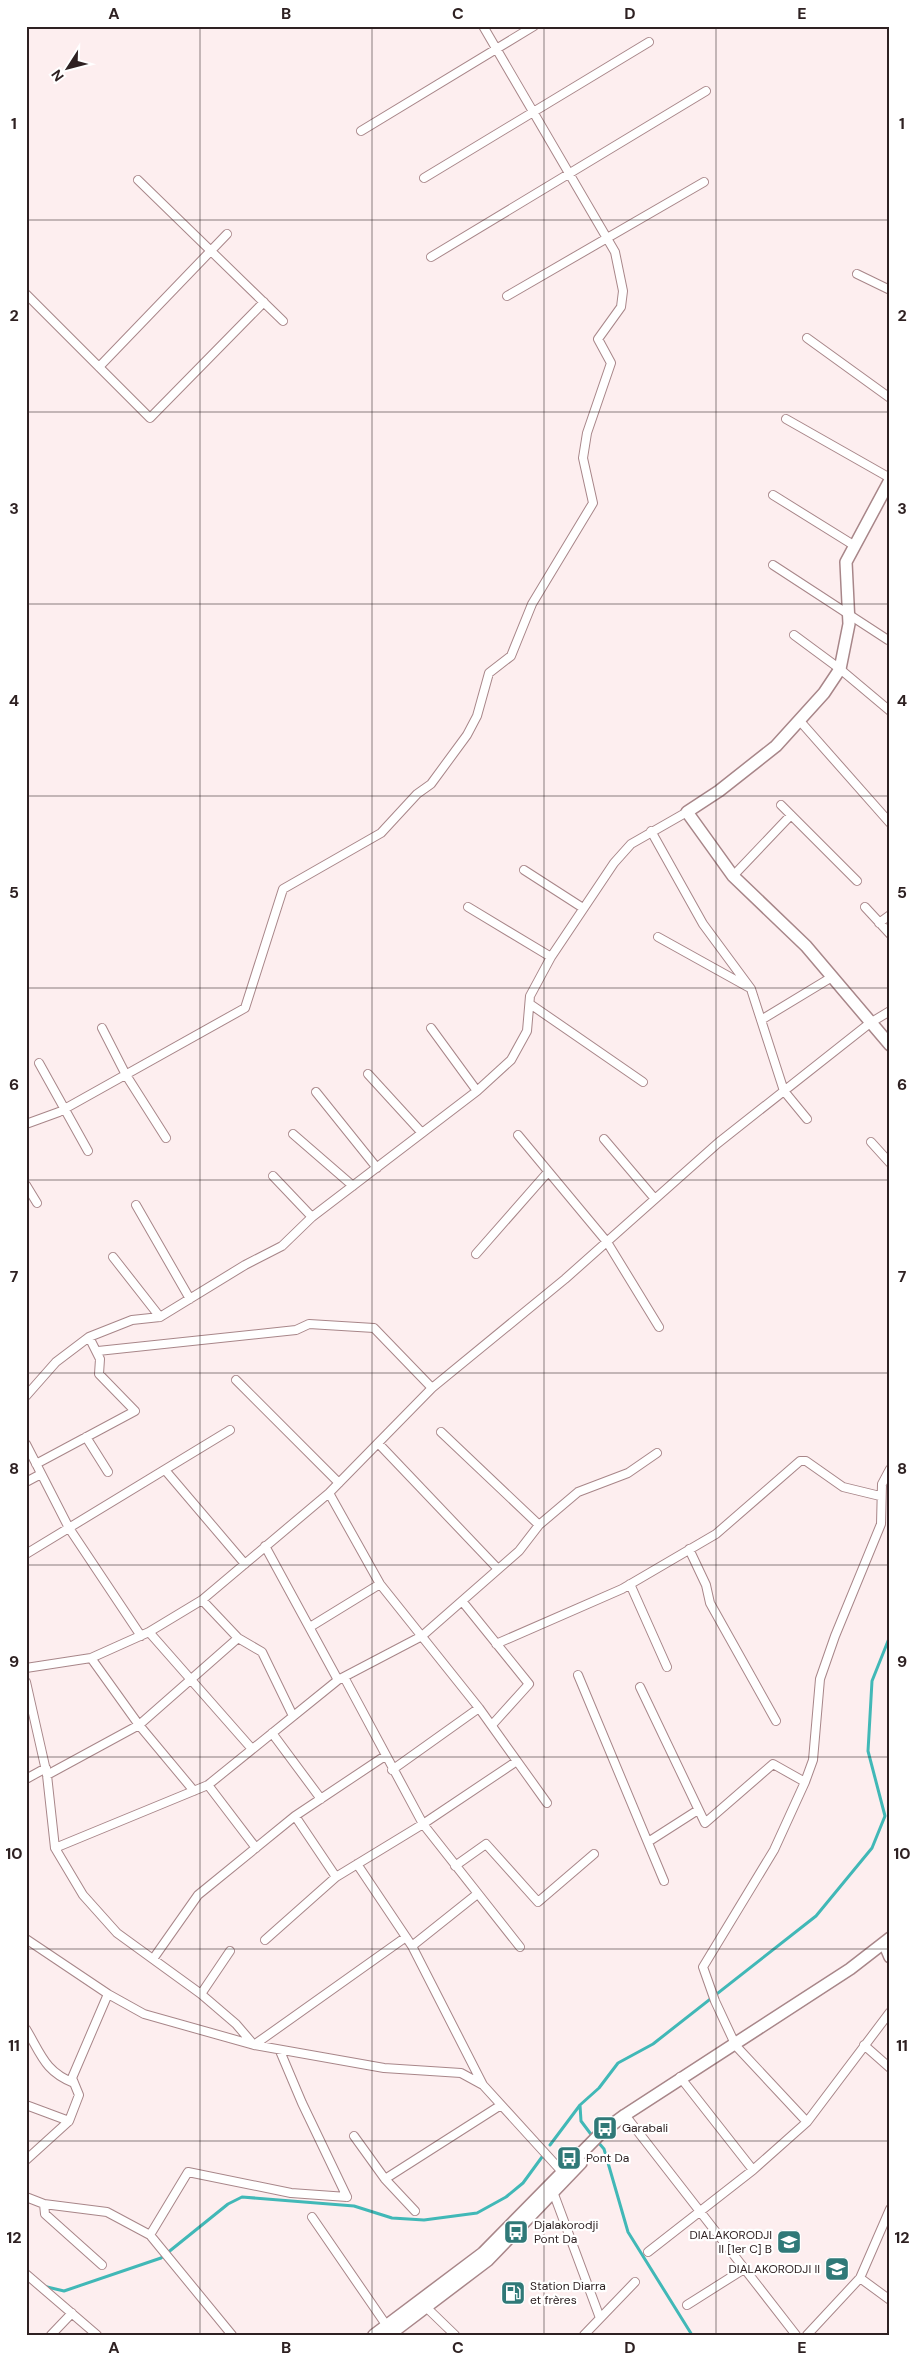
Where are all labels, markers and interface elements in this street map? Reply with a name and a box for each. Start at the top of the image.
text: A [108,3,120,24]
text: B [281,3,291,24]
text: C [452,3,464,24]
text: D [624,3,636,24]
text: E [797,3,807,24]
north arrow [42,42,92,92]
text: N [47,66,68,85]
text: 1 [11,113,17,134]
text: 1 [899,113,905,134]
text: 2 [9,305,19,326]
text: 2 [897,305,907,326]
text: 3 [9,498,19,519]
text: 3 [897,498,907,519]
text: 4 [9,690,19,711]
text: 4 [897,690,907,711]
text: 5 [9,882,19,903]
text: 5 [897,882,907,903]
text: 6 [9,1074,19,1095]
text: 6 [897,1074,907,1095]
text: 7 [10,1266,19,1287]
text: 7 [898,1266,907,1287]
text: 8 [9,1458,19,1479]
text: 8 [897,1458,907,1479]
text: 9 [9,1651,19,1672]
text: 9 [897,1651,907,1672]
text: 10 [5,1843,23,1864]
text: 10 [893,1843,911,1864]
text: 11 [8,2035,20,2056]
text: 11 [896,2035,908,2056]
bus stop icon: Garabali [592,2115,618,2141]
place label: Garabali [622,2120,668,2136]
bus stop icon: Pont Da [556,2145,582,2171]
place label: Pont Da [586,2150,629,2166]
place label: Djalakorodji Pont Da [534,2217,598,2247]
bus stop icon: Djalakorodji Pont Da [503,2219,529,2245]
text: 12 [6,2227,22,2248]
place label: DIALAKORODJI II [1er C] B [689,2227,772,2257]
text: 12 [894,2227,910,2248]
school or university icon: DIALAKORODJI II [1er C] B [776,2229,802,2255]
school or university icon: DIALAKORODJI II [824,2256,850,2282]
place label: DIALAKORODJI II [729,2261,820,2277]
place label: Station Diarra et frères [530,2278,606,2308]
fuel station icon: Station Diarra et frères [500,2280,526,2306]
text: A [108,2337,120,2358]
text: B [281,2337,291,2358]
text: C [452,2337,464,2358]
text: D [624,2337,636,2358]
text: E [797,2337,807,2358]

